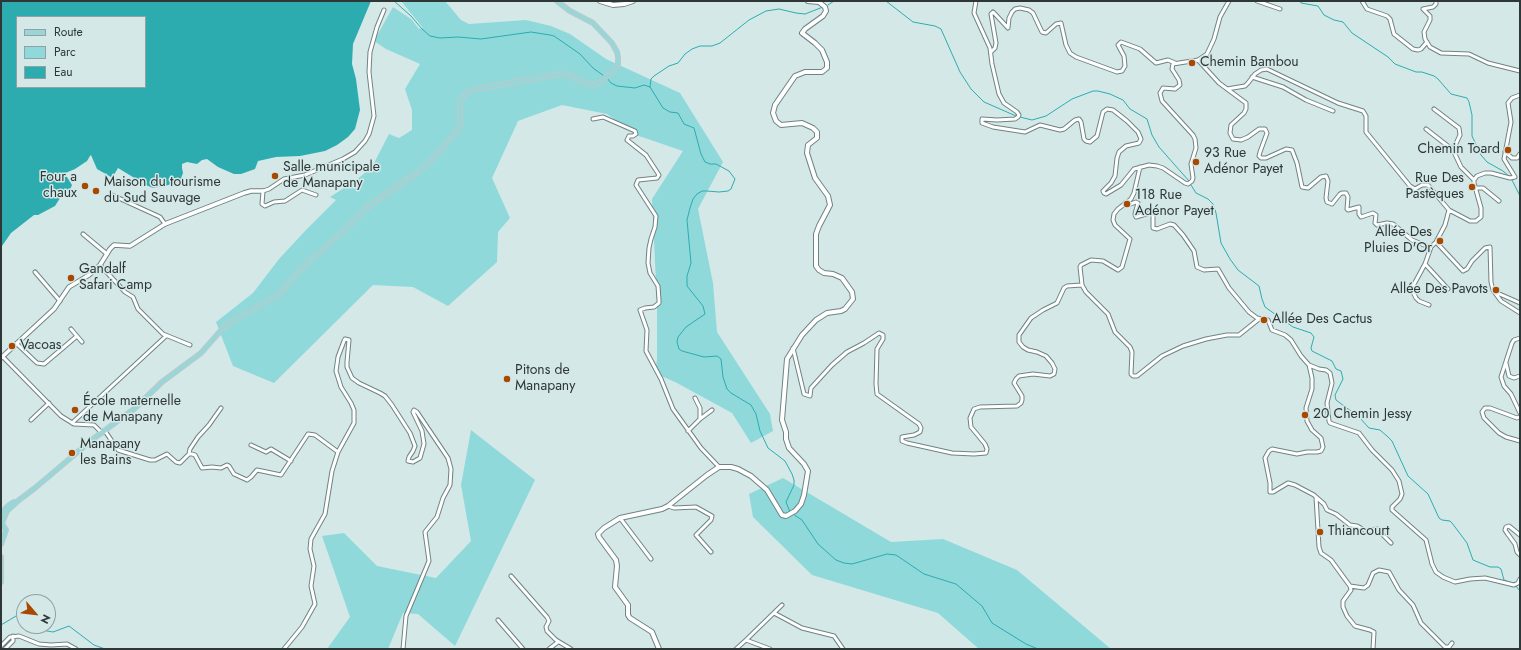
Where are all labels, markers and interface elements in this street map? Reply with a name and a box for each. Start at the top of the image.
legend [16,16,146,88]
text: Route [54,23,83,41]
text: Parc [54,43,76,61]
place label: Chemin Bambou [1200,55,1299,71]
marker: Chemin Bambou [1187,58,1197,68]
text: Eau [54,63,73,81]
place label: Chemin Toard [1417,142,1500,158]
marker: Chemin Toard [1503,145,1513,155]
place label: 93 Rue Adénor Payet [1204,146,1283,178]
marker: 93 Rue Adénor Payet [1191,157,1201,167]
place label: Salle municipale de Manapany [283,160,380,192]
place label: Four a chaux [40,170,77,202]
marker: Salle municipale de Manapany [270,171,280,181]
place label: Rue Des Pastèques [1406,171,1464,204]
place label: Maison du tourisme du Sud Sauvage [104,175,221,208]
marker: Four a chaux [80,181,90,191]
marker: Rue Des Pastèques [1467,182,1477,192]
marker: Maison du tourisme du Sud Sauvage [91,186,101,196]
place label: 118 Rue Adénor Payet [1135,188,1214,220]
marker: 118 Rue Adénor Payet [1122,199,1132,209]
place label: Allée Des Pluies D'Or [1364,225,1432,258]
marker: Allée Des Pluies D'Or [1435,236,1445,246]
place label: Gandalf Safari Camp [79,262,152,294]
marker: Gandalf Safari Camp [66,273,76,283]
place label: Allée Des Pavots [1391,282,1488,298]
marker: Allée Des Pavots [1491,285,1501,295]
place label: Allée Des Cactus [1272,312,1372,328]
marker: Allée Des Cactus [1259,315,1269,325]
place label: Vacoas [20,338,61,354]
marker: Vacoas [7,341,17,351]
place label: Pitons de Manapany [515,363,575,396]
marker: Pitons de Manapany [502,374,512,384]
place label: École maternelle de Manapany [83,394,181,426]
marker: École maternelle de Manapany [70,405,80,415]
place label: 20 Chemin Jessy [1313,407,1412,423]
marker: 20 Chemin Jessy [1300,410,1310,420]
place label: Manapany les Bains [80,437,140,470]
marker: Manapany les Bains [67,448,77,458]
place label: Thiancourt [1328,524,1389,540]
marker: Thiancourt [1315,527,1325,537]
north arrow [16,594,56,634]
text: N [37,612,55,627]

